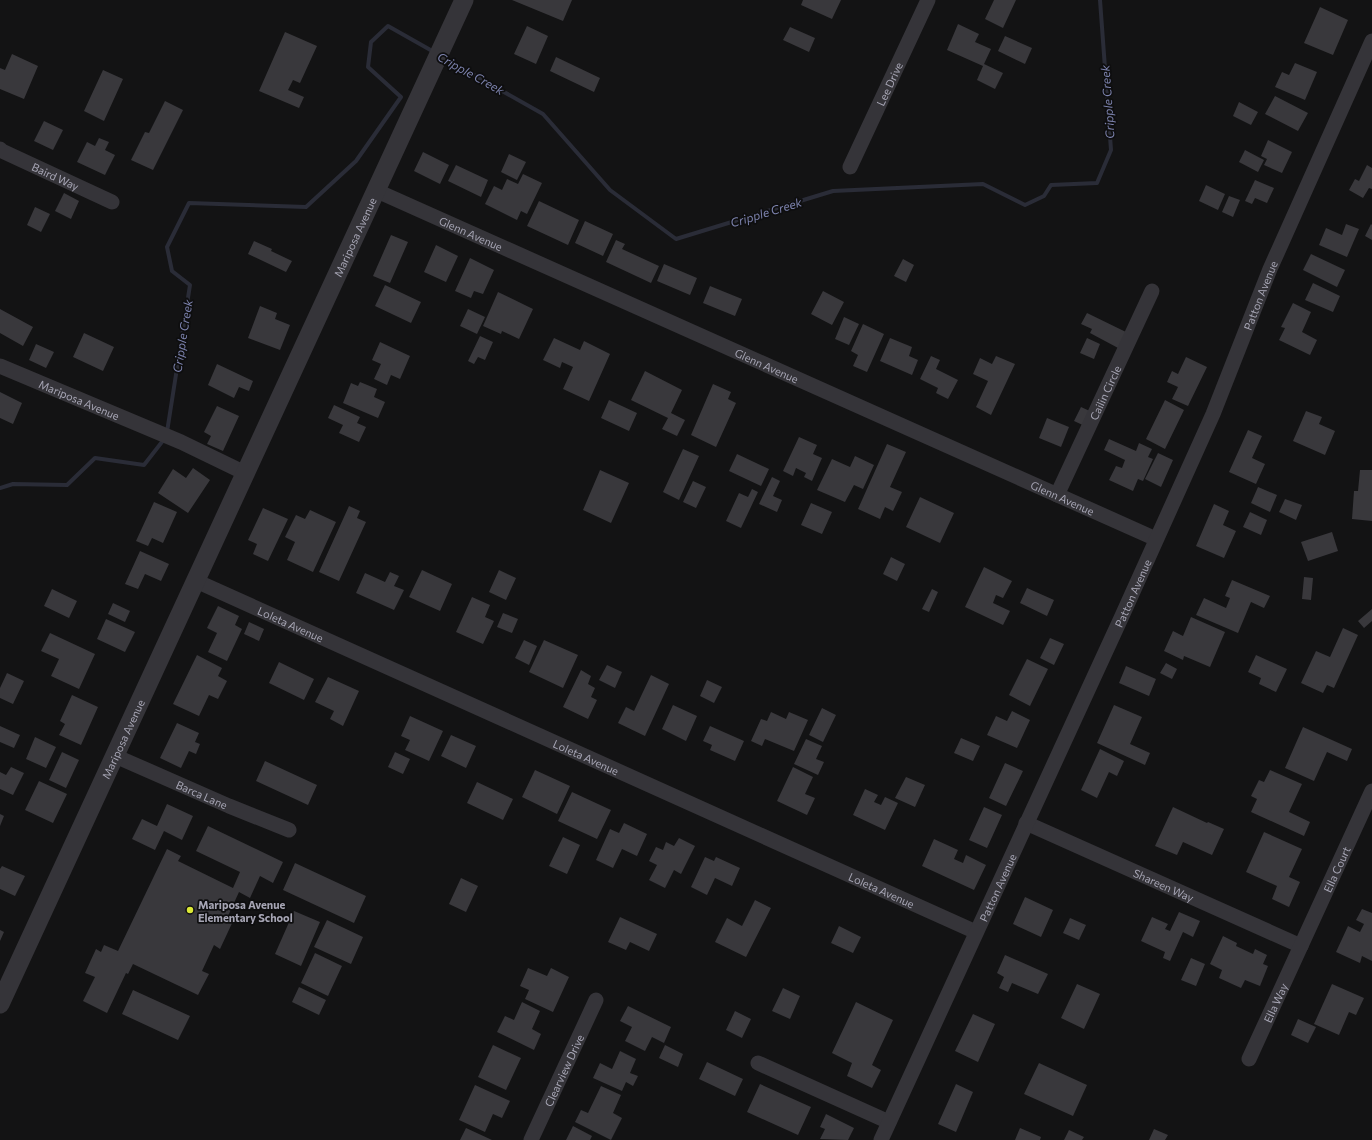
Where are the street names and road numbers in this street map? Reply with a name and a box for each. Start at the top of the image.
street label: Lee Drive [873,60,905,108]
street label: Baird Way [30,159,82,193]
street label: Mariposa Avenue [331,195,379,279]
street label: Glenn Avenue [437,213,505,253]
street label: Patton Avenue [1240,258,1280,332]
street label: Glenn Avenue [733,345,801,385]
street label: Cailin Circle [1086,363,1123,422]
street label: Mariposa Avenue [37,377,122,422]
street label: Glenn Avenue [1029,477,1097,517]
street label: Patton Avenue [1111,557,1153,629]
street label: Loleta Avenue [256,603,326,644]
street label: Mariposa Avenue [99,697,147,781]
street label: Loleta Avenue [551,736,621,777]
street label: Barca Lane [174,777,230,811]
street label: Ella Court [1320,844,1353,894]
street label: Patton Avenue [976,851,1018,923]
street label: Shareen Way [1132,865,1196,904]
street label: Loleta Avenue [847,869,917,910]
street label: Ella Way [1260,981,1290,1024]
street label: Clearview Drive [541,1032,586,1108]

